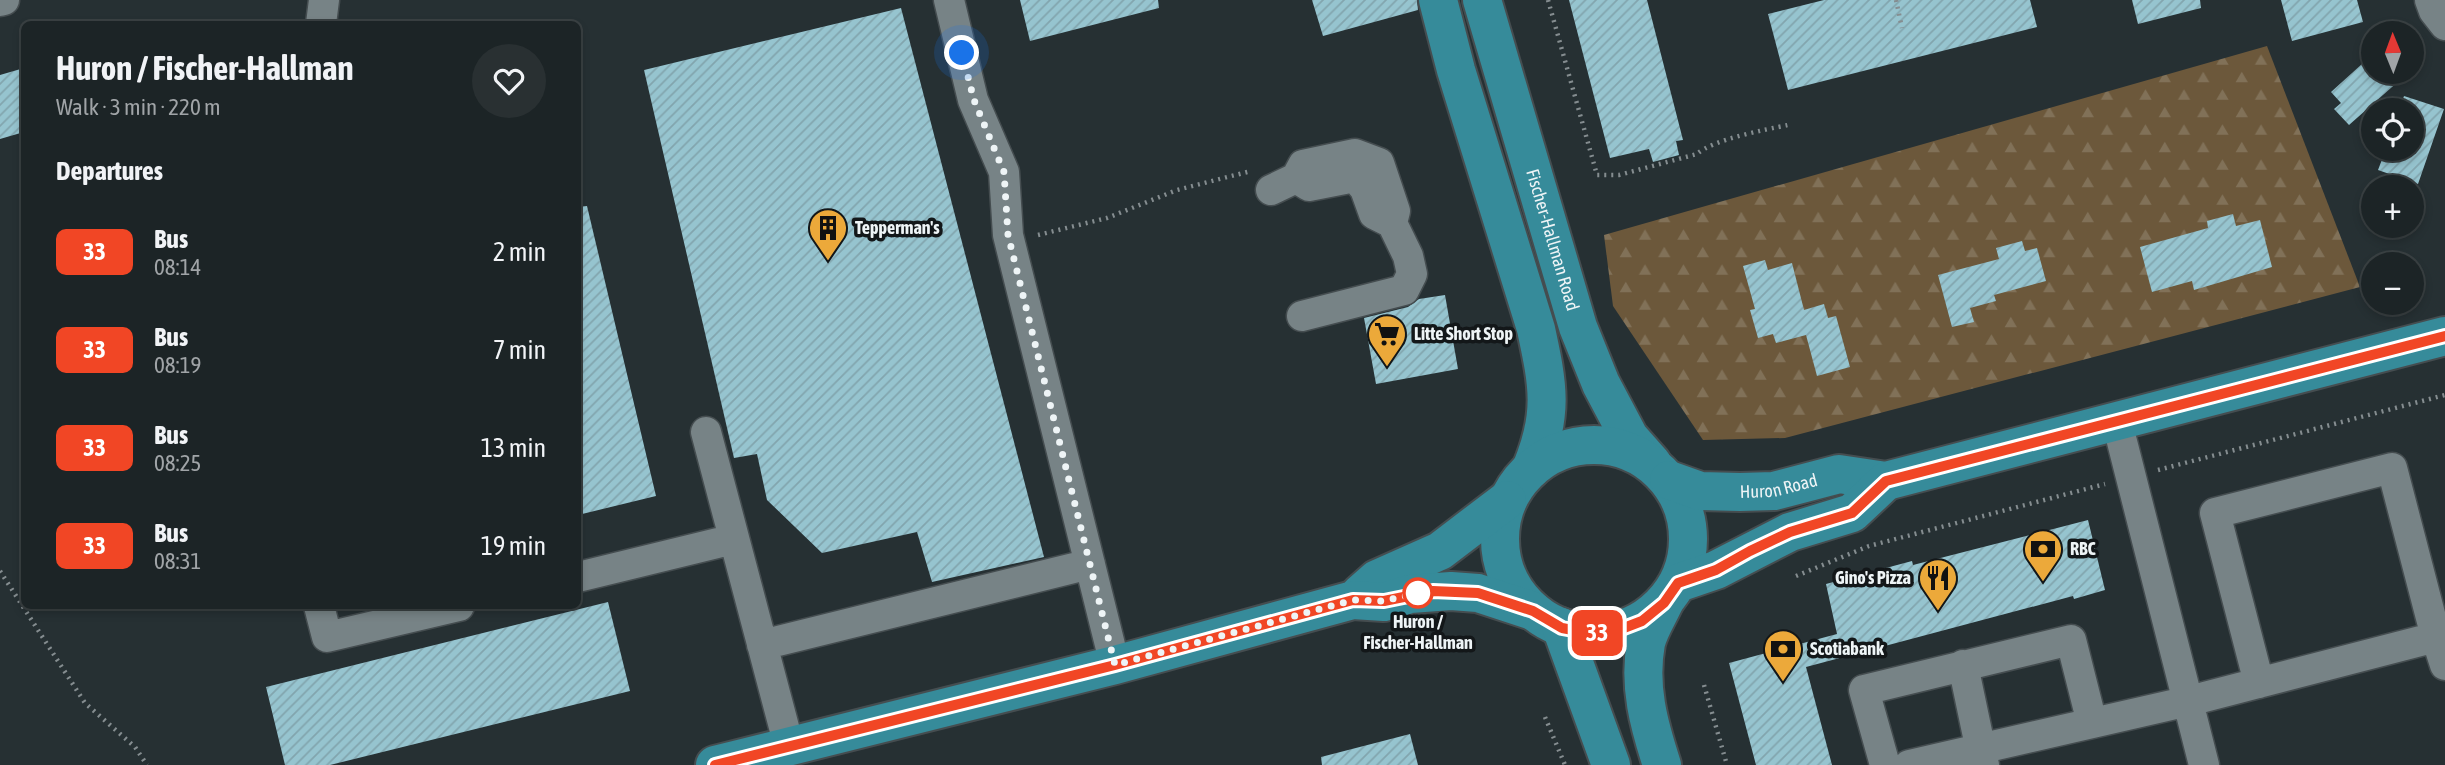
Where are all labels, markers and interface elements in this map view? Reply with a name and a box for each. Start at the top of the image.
north arrow [2361,21,2424,84]
map controls [2361,21,2424,315]
your location [944,35,979,70]
button: heart [472,44,546,118]
text: Huron / Fischer-Hallman [56,49,353,87]
text: Walk · 3 min · 220 m [56,94,220,120]
button: locate [2361,98,2424,161]
text: Departures [56,156,163,186]
street label: Fischer-Hallman Road [1522,166,1584,313]
button: + [2361,175,2424,238]
building icon: Tepperman's [807,207,849,262]
place label: Tepperman's [855,217,940,238]
text: Bus [154,224,188,254]
text: 2 min [493,237,546,267]
text: 33 [83,238,106,265]
button: − [2361,252,2424,315]
text: 08:14 [154,254,201,280]
supermarket icon: Litte Short Stop [1366,313,1408,368]
text: Bus [154,322,188,352]
place label: Litte Short Stop [1414,323,1513,344]
text: 7 min [493,335,546,365]
text: 33 [83,336,106,363]
text: 08:19 [154,352,201,378]
text: Bus [154,420,188,450]
text: 13 min [481,433,546,463]
text: 33 [83,434,106,461]
text: 08:25 [154,450,201,476]
street label: Huron Road [1739,469,1819,502]
text: Bus [154,518,188,548]
bank icon: RBC [2022,528,2064,583]
text: 19 min [481,531,546,561]
text: 33 [83,532,106,559]
place label: RBC [2070,538,2096,559]
text: 08:31 [154,548,201,574]
restaurant icon: Gino's Pizza [1917,557,1959,612]
place label: Gino's Pizza [1835,567,1911,588]
marker: Huron / Fischer-Hallman [1403,578,1433,608]
line badge: 33 [1566,610,1628,656]
place label: Huron / Fischer-Hallman [1363,611,1473,653]
text: 33 [1586,619,1608,646]
bank icon: Scotiabank [1762,628,1804,683]
place label: Scotiabank [1810,638,1885,659]

